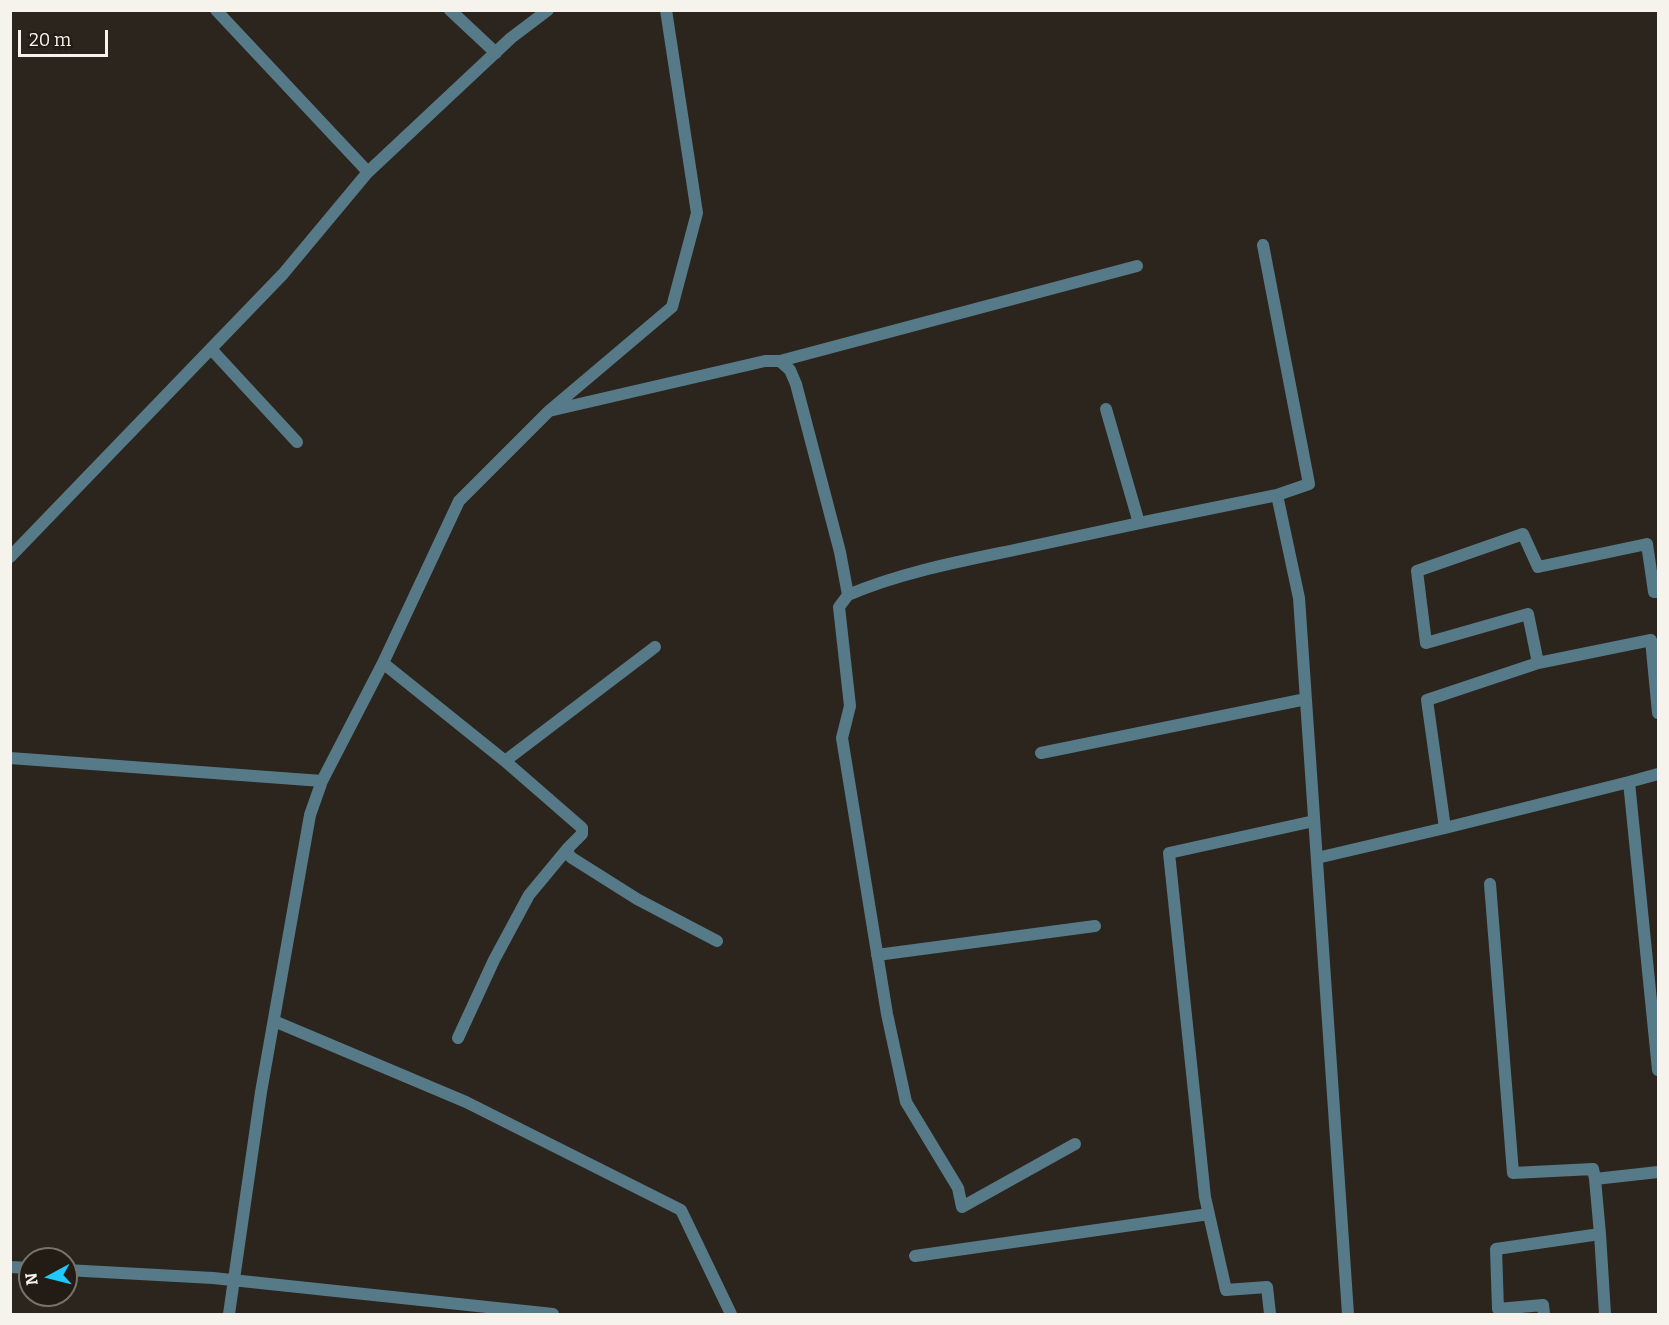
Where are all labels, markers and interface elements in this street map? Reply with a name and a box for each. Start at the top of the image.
scale bar [21,18,111,56]
text: 20 m [29,29,71,51]
north arrow [18,1247,78,1307]
text: N [21,1272,42,1286]

